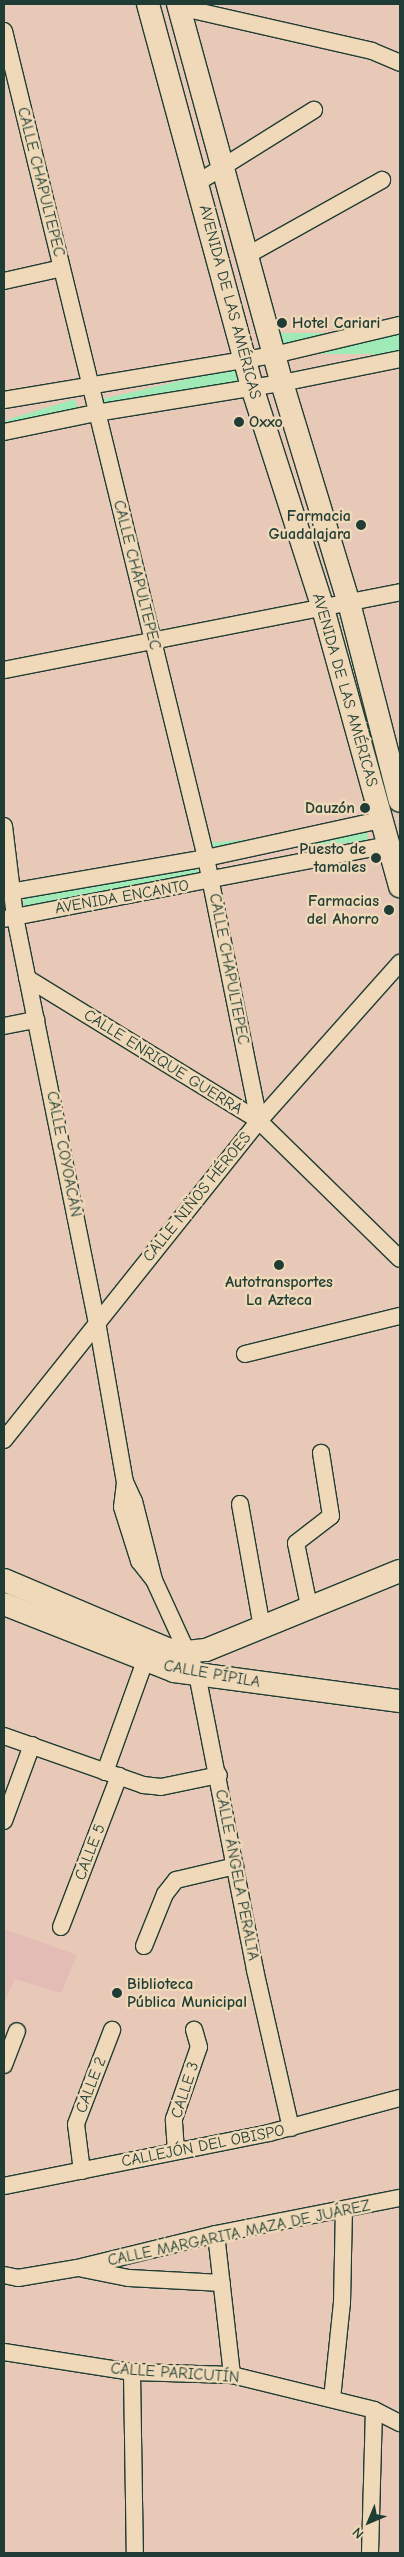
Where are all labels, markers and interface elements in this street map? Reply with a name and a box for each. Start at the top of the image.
street label: CALLE CHAPULTEPEC [13,105,69,259]
street label: AVENIDA DE LAS AMÉRICAS [195,203,265,401]
place label: Hotel Cariari [292,313,380,333]
marker: Hotel Cariari [276,317,288,329]
place label: Oxxo [249,412,283,432]
marker: Oxxo [233,416,245,428]
street label: CALLE CHAPULTEPEC [109,498,165,652]
place label: Farmacia Guadalajara [269,506,351,544]
marker: Farmacia Guadalajara [355,519,367,531]
street label: AVENIDA DE LAS AMÉRICAS [308,591,382,789]
place label: Dauzón [305,798,355,818]
marker: Dauzón [359,802,371,814]
place label: Puesto de tamales [299,839,366,877]
marker: Puesto de tamales [370,852,382,864]
street label: AVENIDA ENCANTO [53,876,191,918]
place label: Farmacias del Ahorro [307,891,379,929]
street label: CALLE CHAPULTEPEC [205,892,253,1046]
marker: Farmacias del Ahorro [383,904,395,916]
street label: CALLE ENRIQUE GUERRA [80,1005,246,1119]
street label: CALLE COYOACÁN [42,1090,86,1218]
street label: CALLE NIÑOS HÉROES [139,1128,255,1266]
marker: Autotransportes La Azteca [273,1259,285,1271]
place label: Autotransportes La Azteca [225,1272,333,1310]
street label: CALLE PÍPILA [162,1656,262,1692]
street label: CALLE ÁNGELA PERALTA [211,1788,263,1962]
street label: CALLE 5 [71,1821,109,1883]
place label: Biblioteca Pública Municipal [127,1974,247,2012]
marker: Biblioteca Pública Municipal [111,1987,123,1999]
street label: CALLE 2 [72,2054,110,2116]
street label: CALLE 3 [167,2059,203,2121]
street label: CALLEJÓN DEL OBISPO [120,2121,286,2171]
street label: CALLE MARGARITA MAZA DE JUÁREZ [106,2196,372,2270]
street label: CALLE PARICUTÍN [110,2359,240,2387]
north arrow [344,2497,394,2547]
text: N [349,2524,367,2542]

